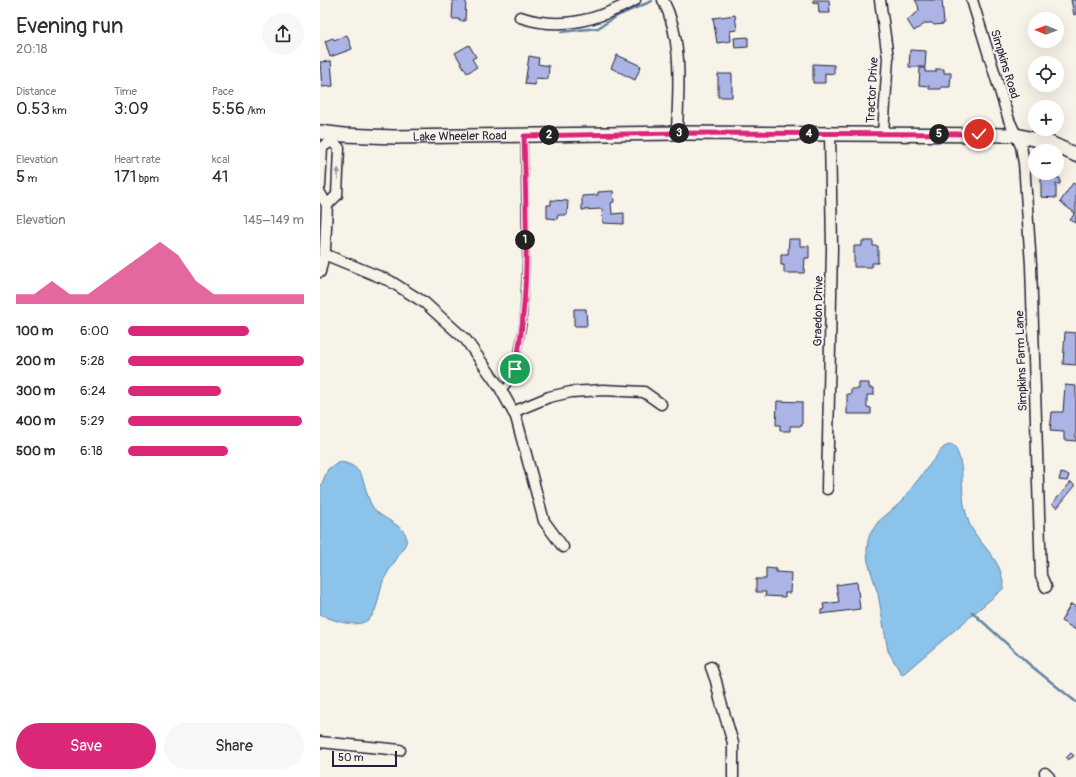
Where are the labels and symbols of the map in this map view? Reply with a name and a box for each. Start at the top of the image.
north arrow [1028,12,1064,48]
street label: Simpkins Road [987,28,1022,101]
street label: Tractor Drive [863,57,882,123]
pin [962,117,996,151]
pin: 3 [669,123,689,143]
pin: 4 [799,124,819,144]
pin: 5 [929,124,949,144]
pin: 2 [539,125,559,145]
street label: Lake Wheeler Road [413,128,507,145]
one-way arrow [334,168,341,180]
pin: 1 [515,230,535,250]
street label: Graedon Drive [810,275,827,346]
street label: Simpkins Farm Lane [1012,310,1031,412]
pin [498,352,532,386]
scale bar [332,749,397,768]

